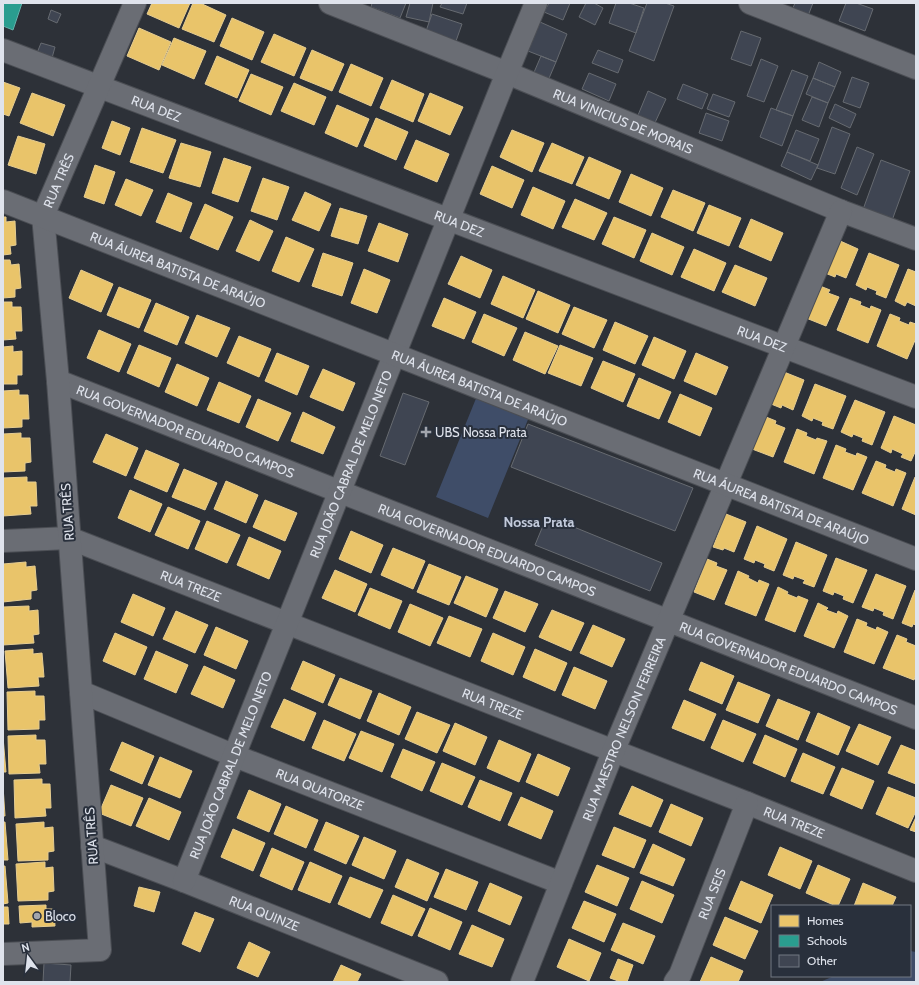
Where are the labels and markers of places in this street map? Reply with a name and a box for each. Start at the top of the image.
place label: UBS Nossa Prata [435,424,528,440]
marker: UBS Nossa Prata [420,426,432,438]
place label: Bloco [45,908,76,924]
marker: Bloco [32,911,42,921]

